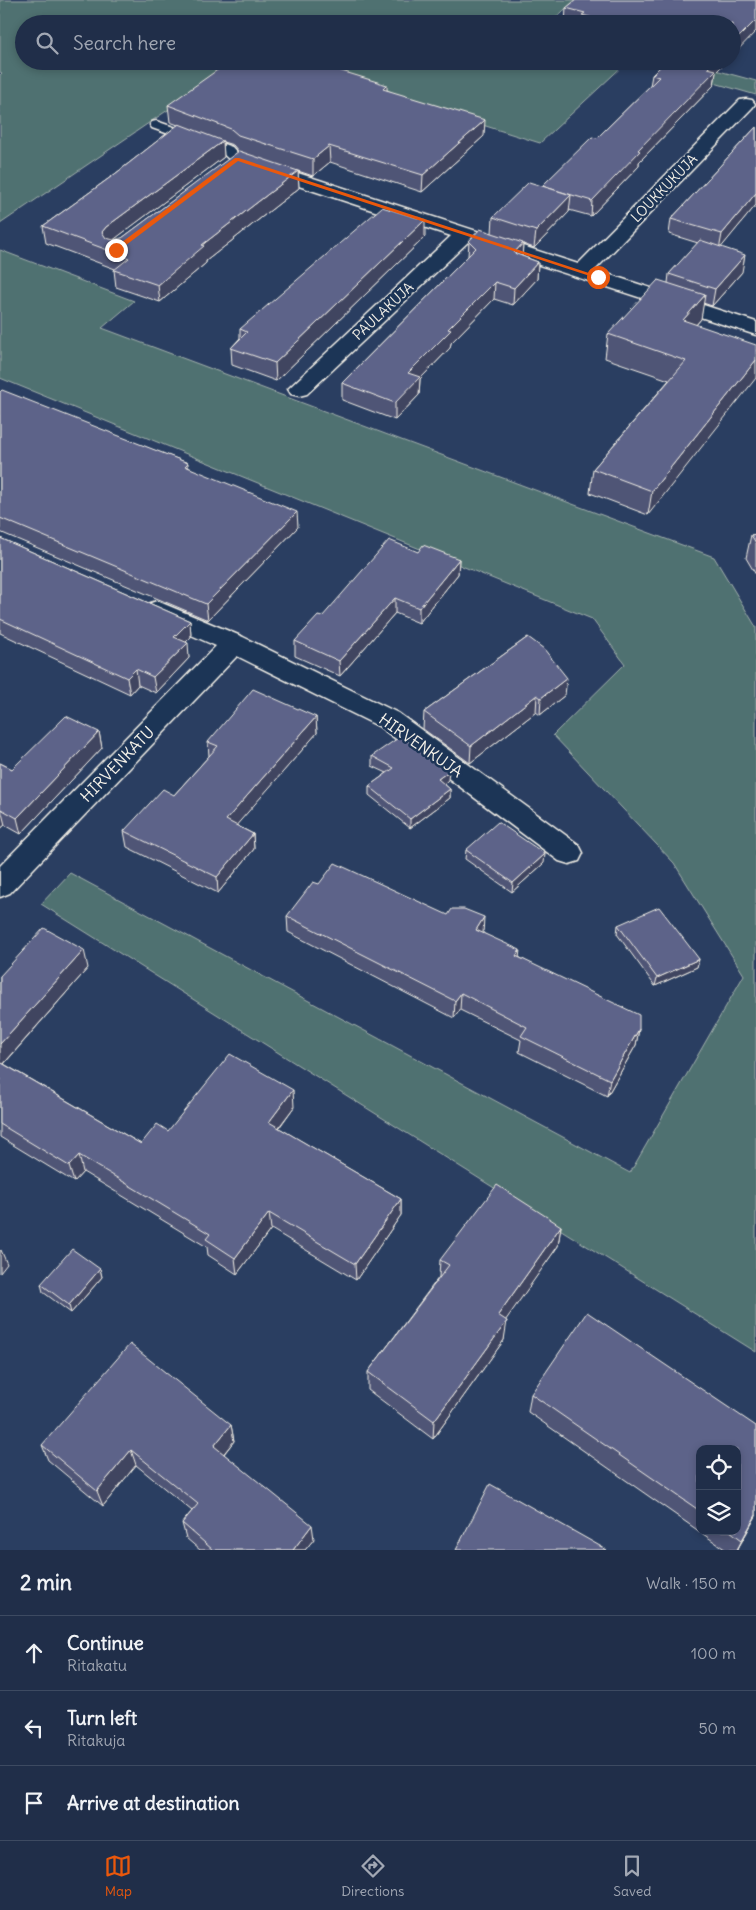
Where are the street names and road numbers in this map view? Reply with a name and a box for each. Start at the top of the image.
street label: LOUKKUKUJA [627,150,701,226]
street label: PAULAKUJA [349,278,417,344]
street label: HIRVENKUJA [375,709,467,781]
street label: HIRVENKATU [76,722,158,806]

